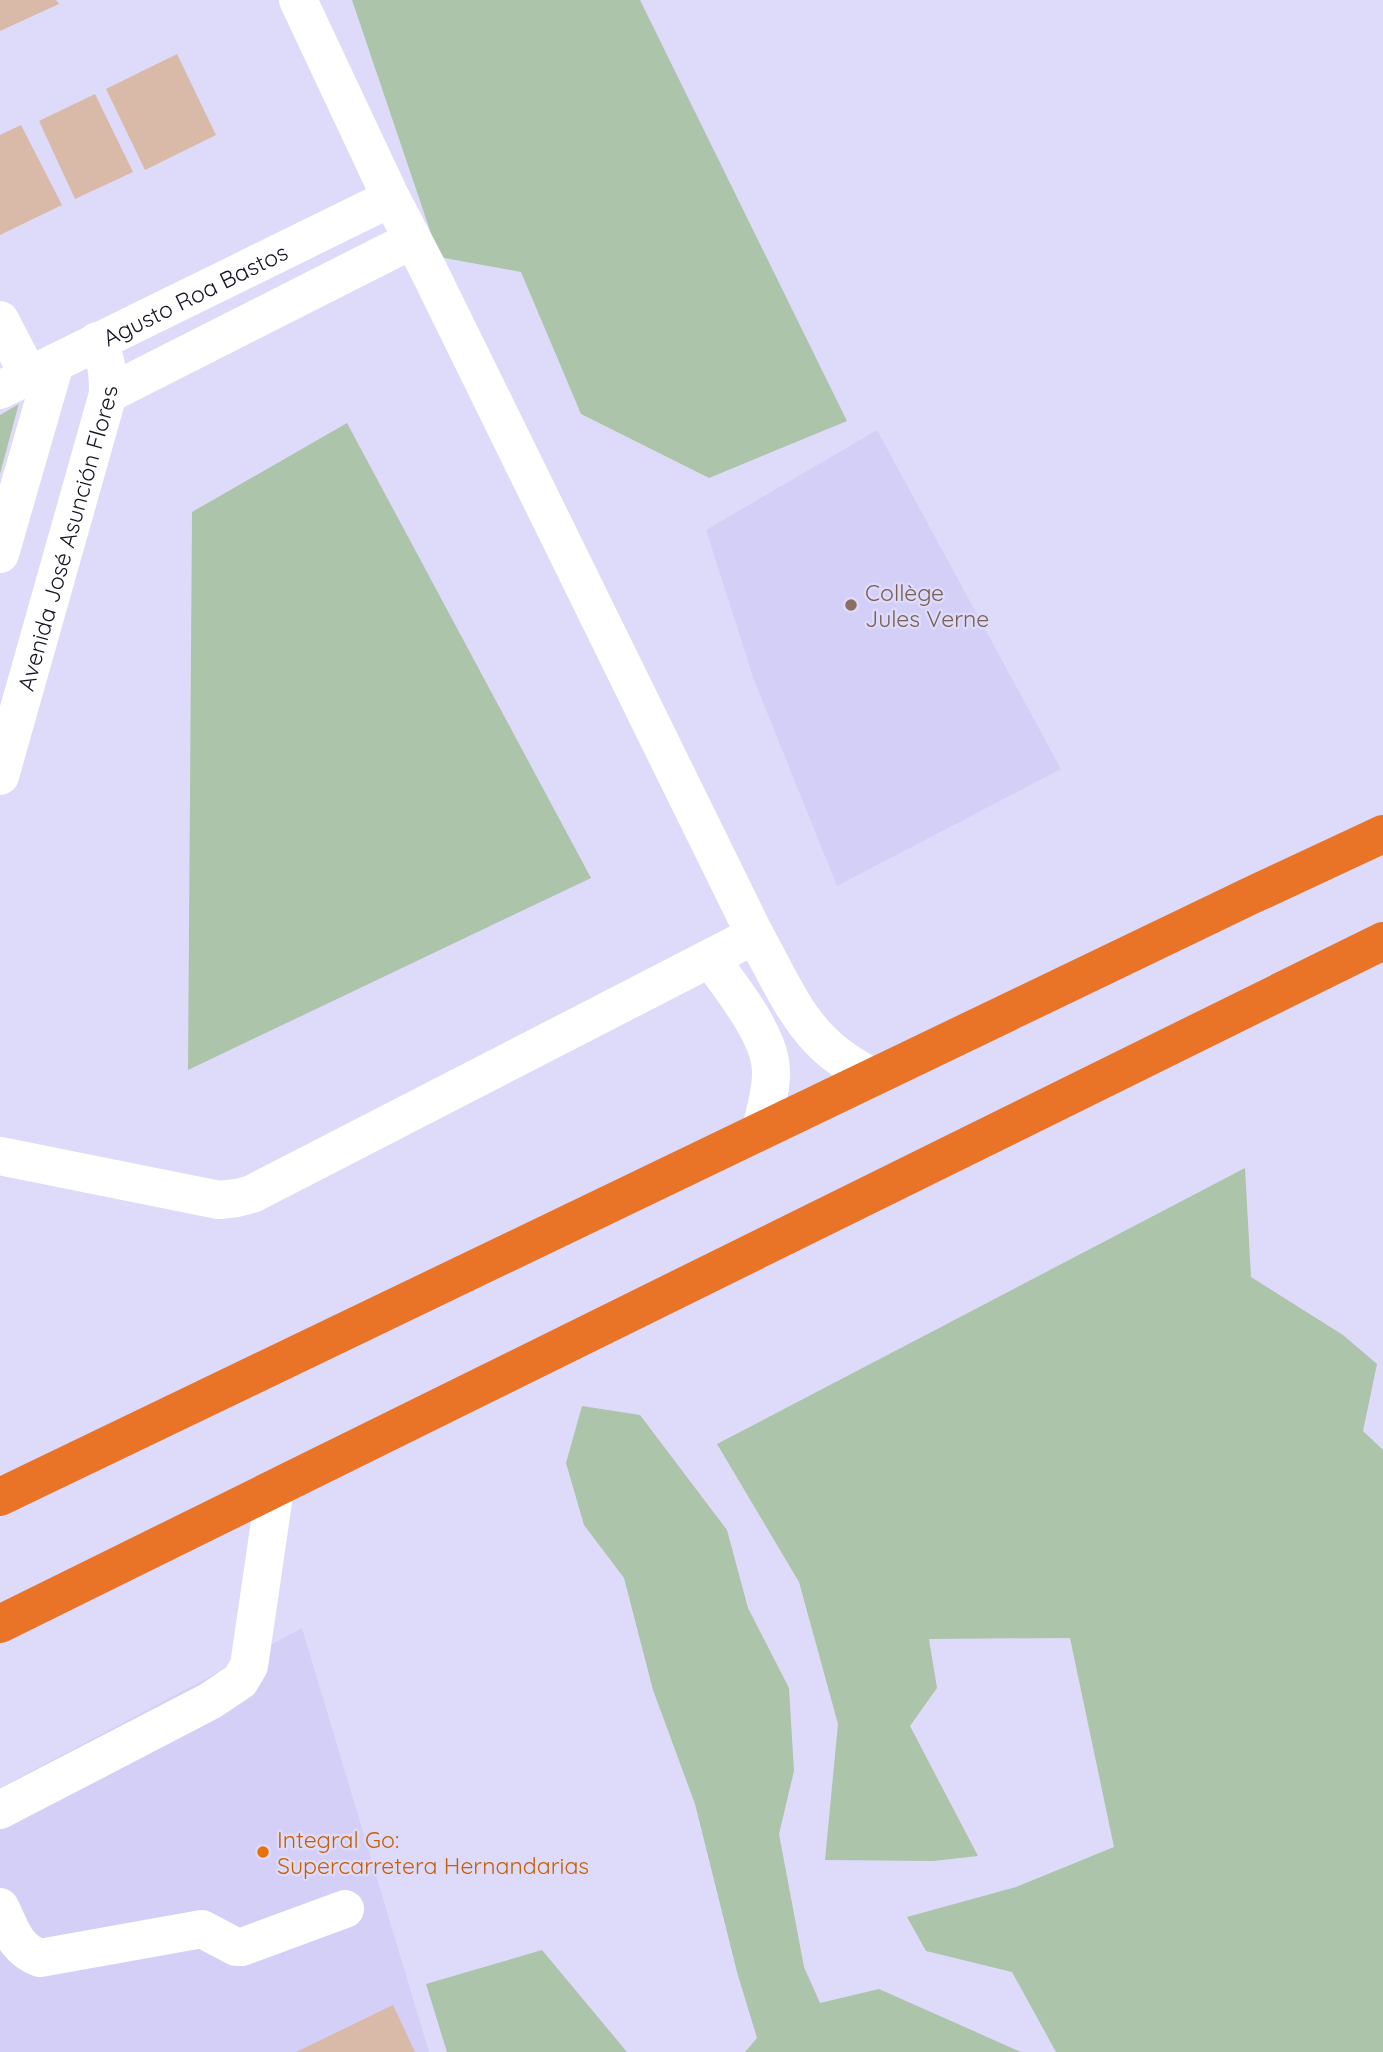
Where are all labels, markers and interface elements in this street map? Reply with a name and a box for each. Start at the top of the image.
street label: Agusto Roa Bastos [98,237,292,352]
street label: Avenida José Asunción Flores [10,386,123,694]
place label: Collège Jules Verne [865,578,989,633]
marker: Collège Jules Verne [843,597,859,613]
place label: Integral Go: Supercarretera Hernandarias [277,1825,589,1880]
marker: Integral Go: Supercarretera Hernandarias [255,1844,271,1860]

